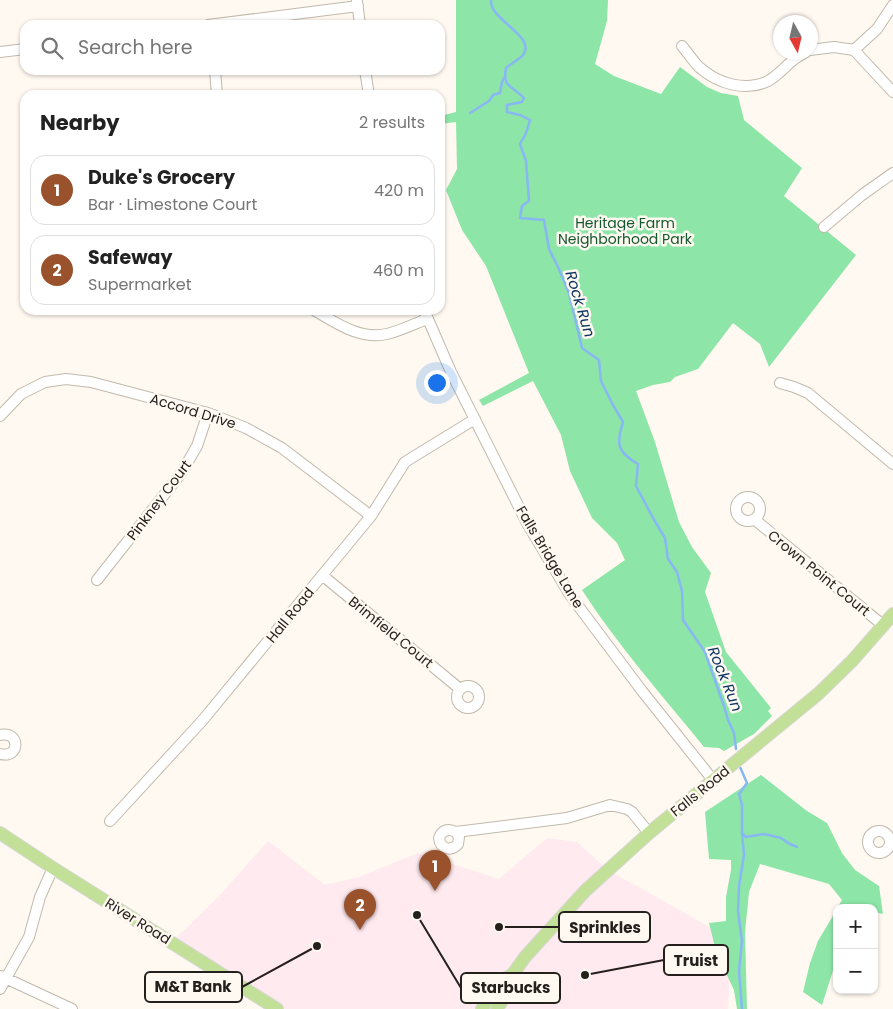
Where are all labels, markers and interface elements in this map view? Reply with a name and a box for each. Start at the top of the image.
north arrow [773,15,818,60]
search box [20,20,445,75]
icon: search [38,34,66,62]
text: Search here [78,34,192,61]
text: Nearby [40,108,120,137]
text: 2 results [359,111,425,134]
text: Duke's Grocery [88,164,235,191]
text: 1 [54,179,60,202]
text: 420 m [374,179,424,202]
text: Bar · Limestone Court [88,193,257,216]
park label: Heritage Farm Neighborhood Park [558,213,693,249]
text: Safeway [88,244,173,271]
text: 2 [52,259,62,282]
text: 460 m [373,259,424,282]
water label: Rock Run [560,268,601,340]
text: Supermarket [88,273,192,296]
your location [424,370,450,396]
street label: Accord Drive [148,388,239,434]
street label: Pinkney Court [122,456,196,544]
street label: Falls Bridge Lane [512,502,589,612]
street label: Crown Point Court [764,525,874,621]
street label: Hall Road [261,583,319,647]
street label: Brimfield Court [344,591,438,673]
water label: Rock Run [703,643,748,714]
street label: Falls Road [666,761,734,821]
pin: 1 [419,850,451,891]
pin: 2 [344,889,376,930]
street label: River Road [101,893,175,949]
map controls [833,904,878,994]
button: + [833,904,878,949]
callout: Sprinkles [559,912,650,942]
text: Sprinkles [569,917,641,938]
callout: Truist [664,945,728,975]
button: − [833,949,878,994]
text: Truist [674,950,718,971]
callout: M&T Bank [145,972,242,1002]
callout: Starbucks [461,973,560,1003]
text: M&T Bank [154,976,232,997]
text: Starbucks [472,977,550,998]

